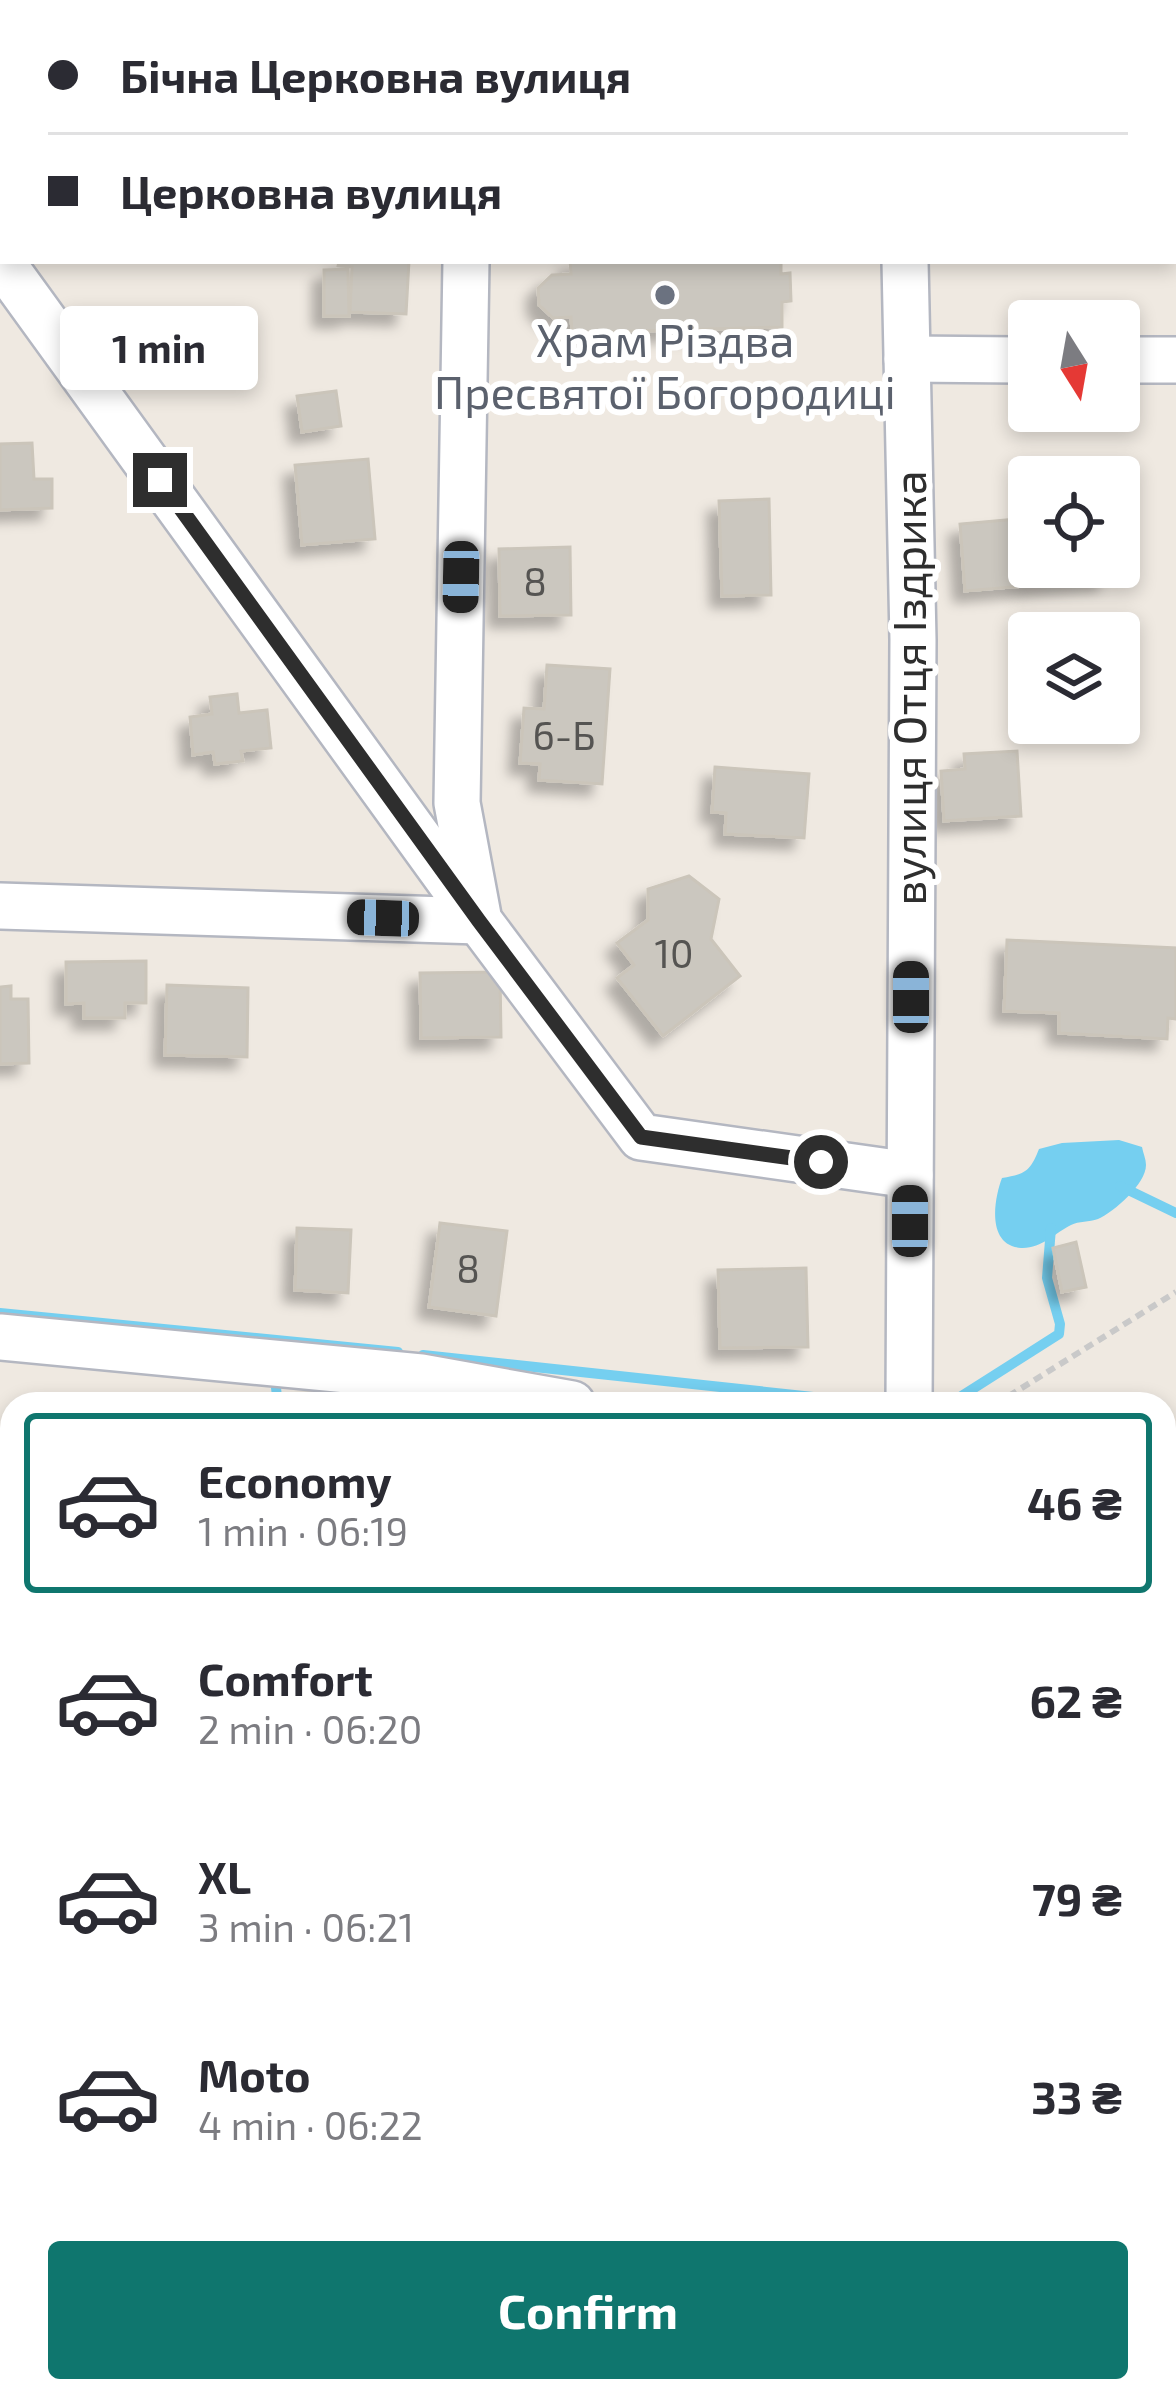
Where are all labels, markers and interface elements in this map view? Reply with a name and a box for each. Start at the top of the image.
text: Бічна Церковна вулиця [120,48,631,102]
text: Церковна вулиця [120,164,502,218]
marker: Храм Різдва Пресвятої Богородиці [652,282,678,308]
north arrow [1008,300,1140,432]
map controls [1008,300,1140,744]
callout: 1 min [61,306,259,390]
place label: Храм Різдва Пресвятої Богородиці [434,312,896,418]
text: 1 min [112,324,206,371]
route end [133,453,187,507]
button: locate [1008,456,1140,588]
street label: вулиця Отця Іздрика [881,470,936,906]
car [442,541,480,613]
house number: 8 [523,557,547,604]
button: layers [1008,612,1140,744]
house number: 6-Б [532,711,596,758]
car [346,899,420,937]
house number: 10 [654,929,694,976]
car [893,961,929,1033]
route start [794,1135,848,1189]
car [892,1185,928,1257]
house number: 8 [456,1244,480,1291]
icon: car [54,1449,162,1557]
text: Economy [198,1453,392,1507]
text: 46 ₴ [1027,1475,1122,1529]
text: 1 min · 06:19 [198,1507,408,1554]
icon: car [54,1647,162,1755]
text: Comfort [198,1651,373,1705]
text: 62 ₴ [1030,1673,1122,1727]
text: 2 min · 06:20 [198,1705,422,1752]
icon: car [54,1845,162,1953]
text: XL [198,1849,251,1903]
text: 79 ₴ [1032,1871,1122,1925]
text: 3 min · 06:21 [198,1903,414,1950]
icon: car [54,2043,162,2151]
text: Moto [198,2047,311,2101]
text: 33 ₴ [1031,2069,1122,2123]
text: 4 min · 06:22 [198,2101,423,2148]
button: Confirm [48,2241,1128,2379]

